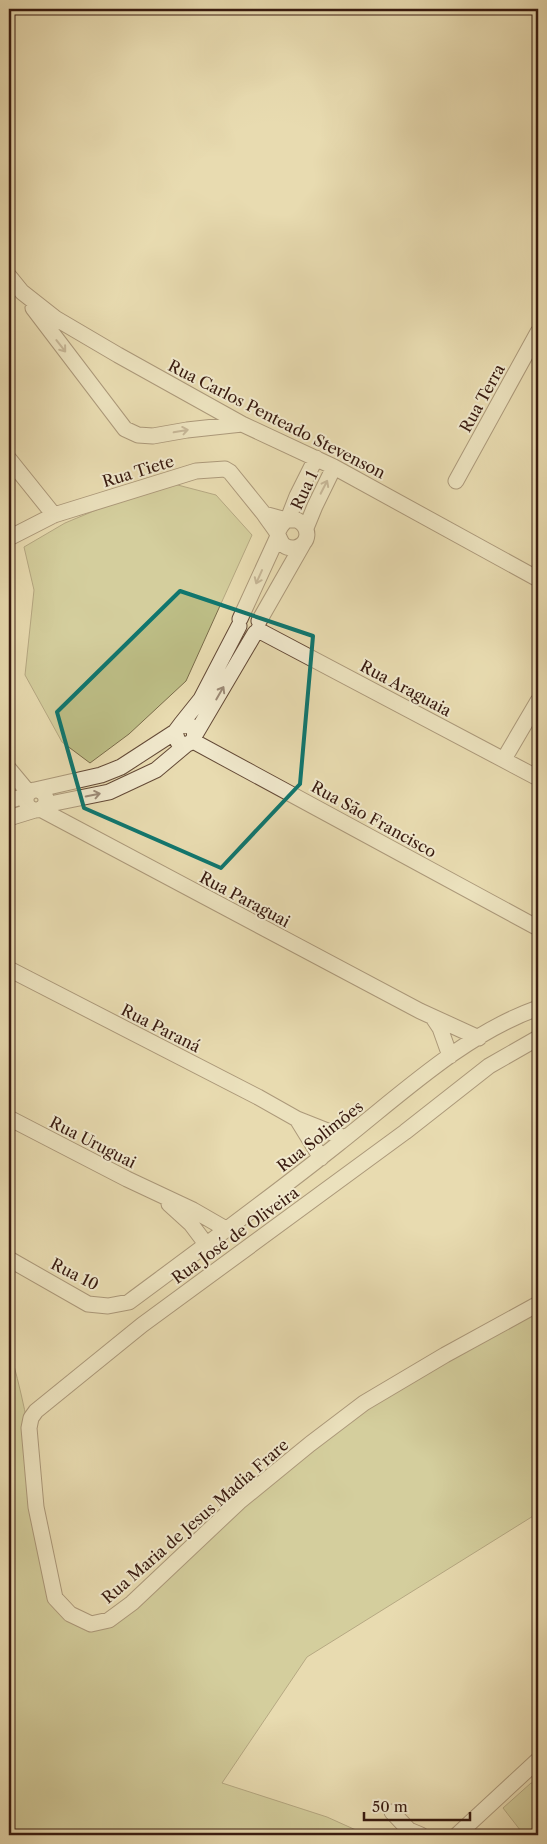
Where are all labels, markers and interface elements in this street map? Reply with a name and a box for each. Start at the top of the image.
one-way arrow [56,339,66,353]
street label: Rua Carlos Penteado Stevenson [165,355,389,483]
street label: Rua Terra [455,360,509,436]
one-way arrow [173,425,189,435]
street label: Rua Tiete [100,451,176,491]
street label: Rua 1 [286,467,322,513]
one-way arrow [320,479,330,494]
one-way arrow [254,569,263,584]
street label: Rua Araguaia [357,656,456,721]
one-way arrow [215,686,225,700]
street label: Rua São Francisco [308,776,440,862]
one-way arrow [85,790,101,800]
street label: Rua Paraguai [196,867,294,931]
street label: Rua Paraná [118,999,205,1057]
street label: Rua Solimões [273,1096,367,1176]
street label: Rua Uruguai [46,1112,140,1172]
street label: Rua José de Oliveira [168,1182,303,1288]
street label: Rua 10 [48,1254,102,1294]
street label: Rua Maria de Jesus Madia Frare [98,1434,292,1607]
scale bar [364,1789,471,1821]
text: 50 m [372,1797,408,1816]

